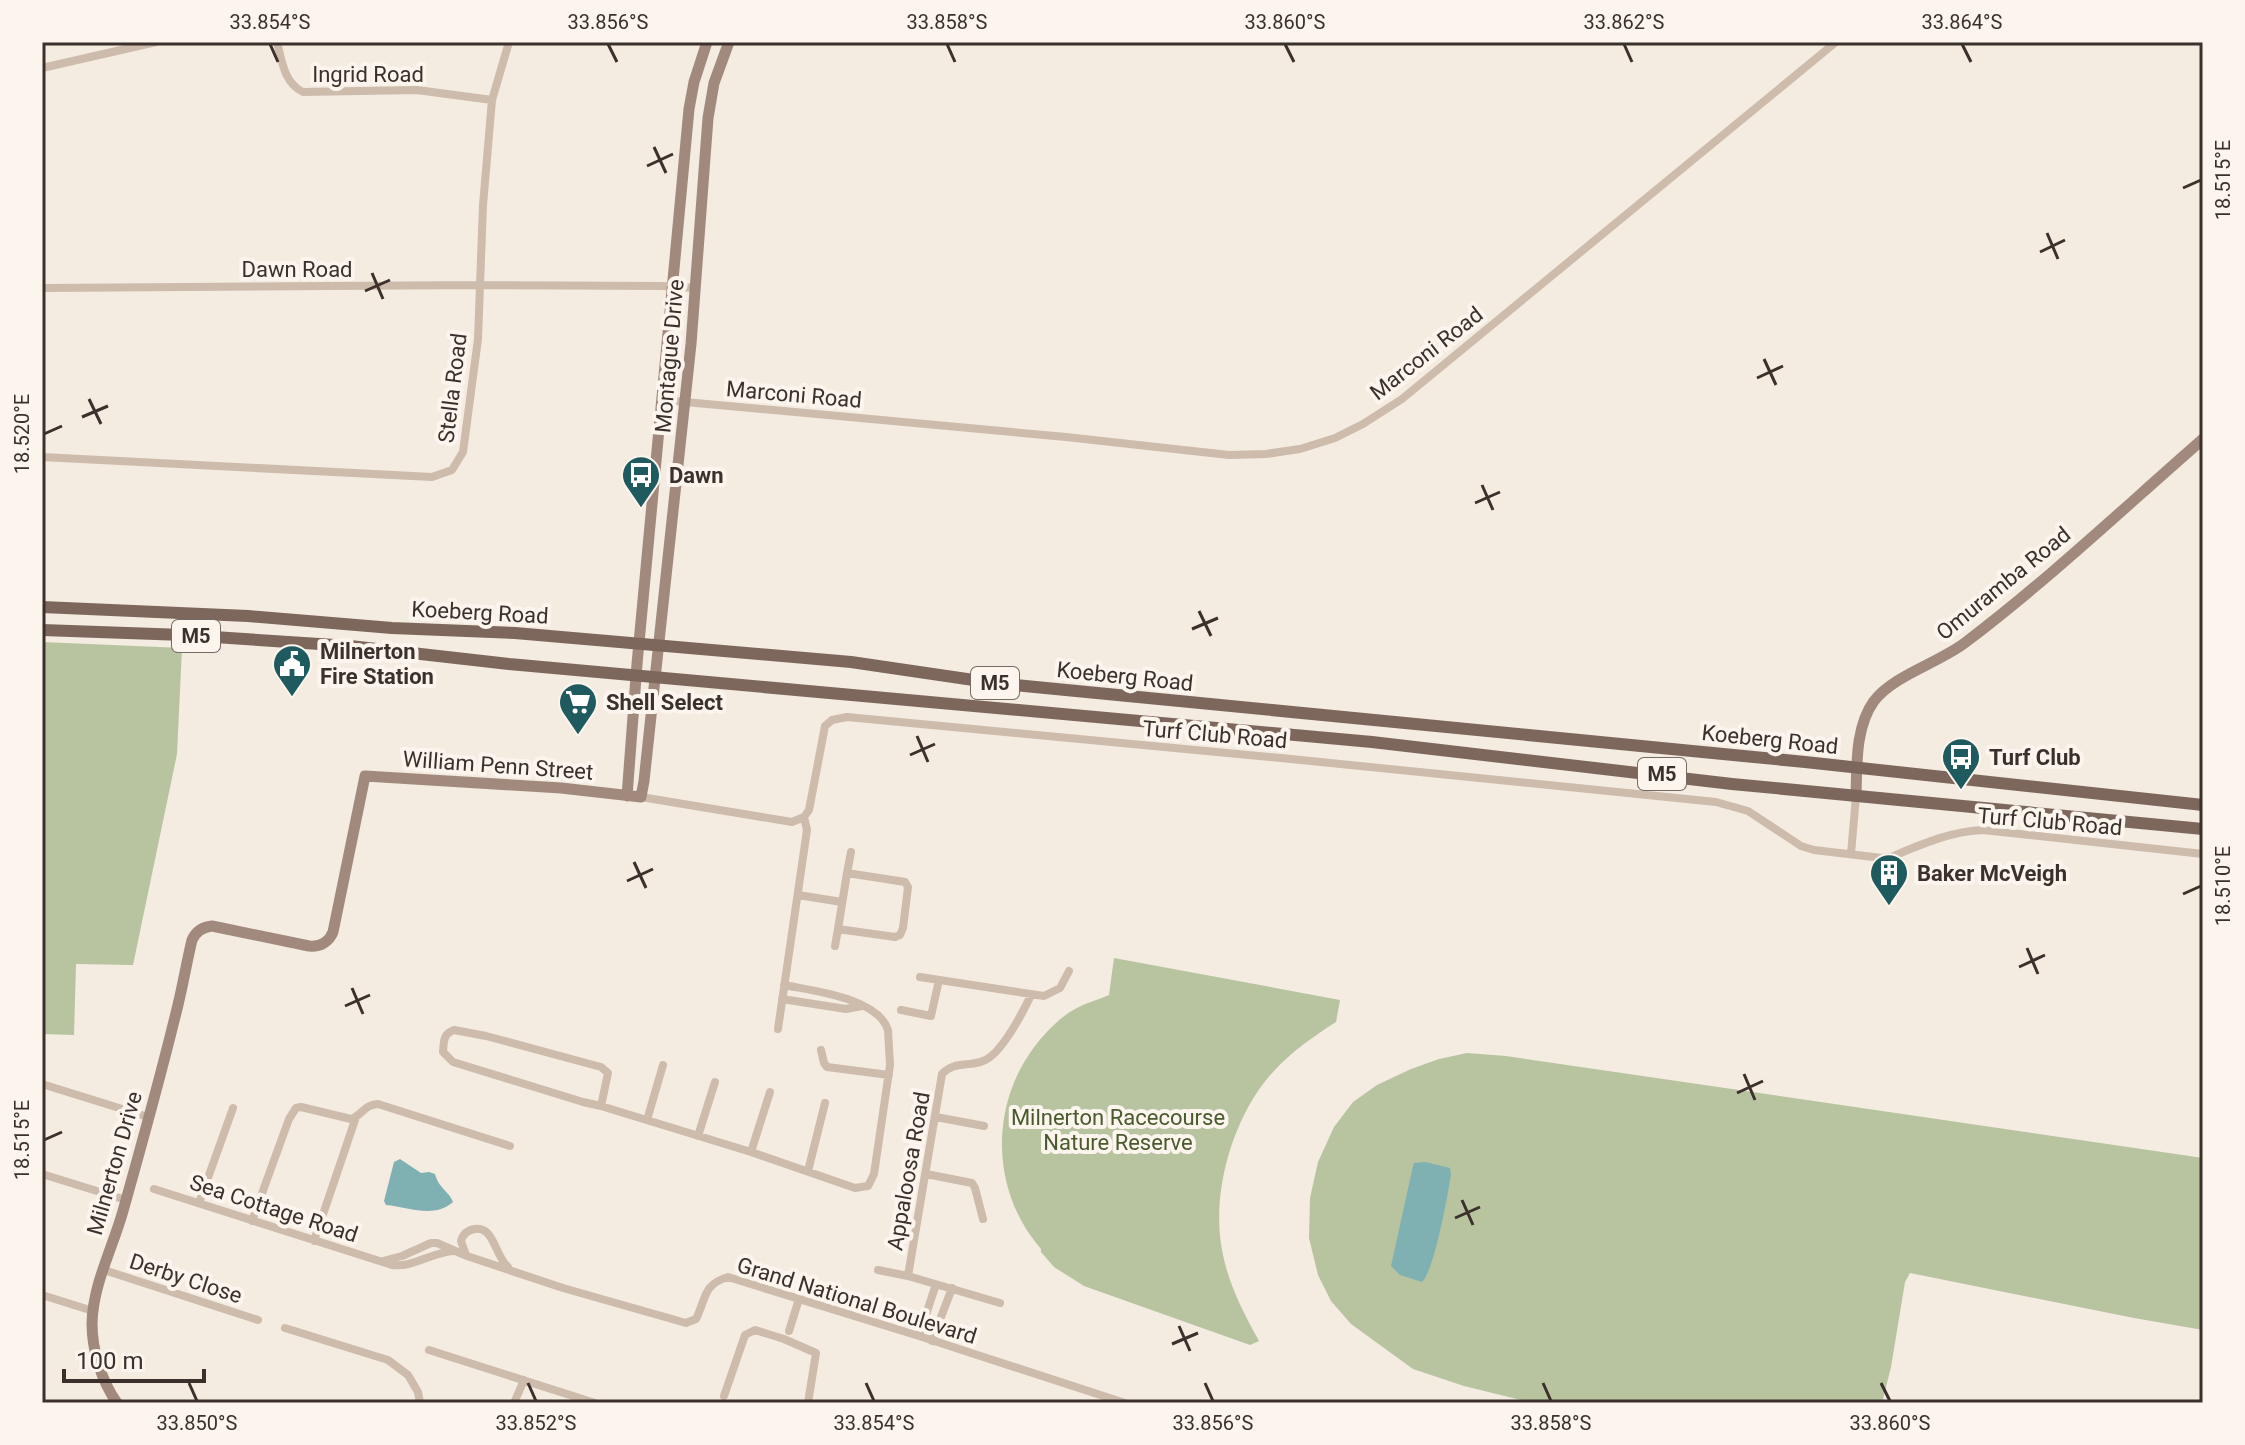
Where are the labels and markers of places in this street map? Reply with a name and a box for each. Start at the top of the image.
bus stop icon: Dawn [620,454,662,509]
place label: Dawn [669,463,724,488]
place label: Milnerton Fire Station [320,639,434,689]
public building icon: Milnerton Fire Station [271,643,313,698]
supermarket icon: Shell Select [557,681,599,736]
place label: Shell Select [606,690,723,715]
bus stop icon: Turf Club [1940,736,1982,791]
place label: Turf Club [1989,745,2081,770]
building icon: Baker McVeigh [1868,852,1910,907]
place label: Baker McVeigh [1917,861,2067,886]

